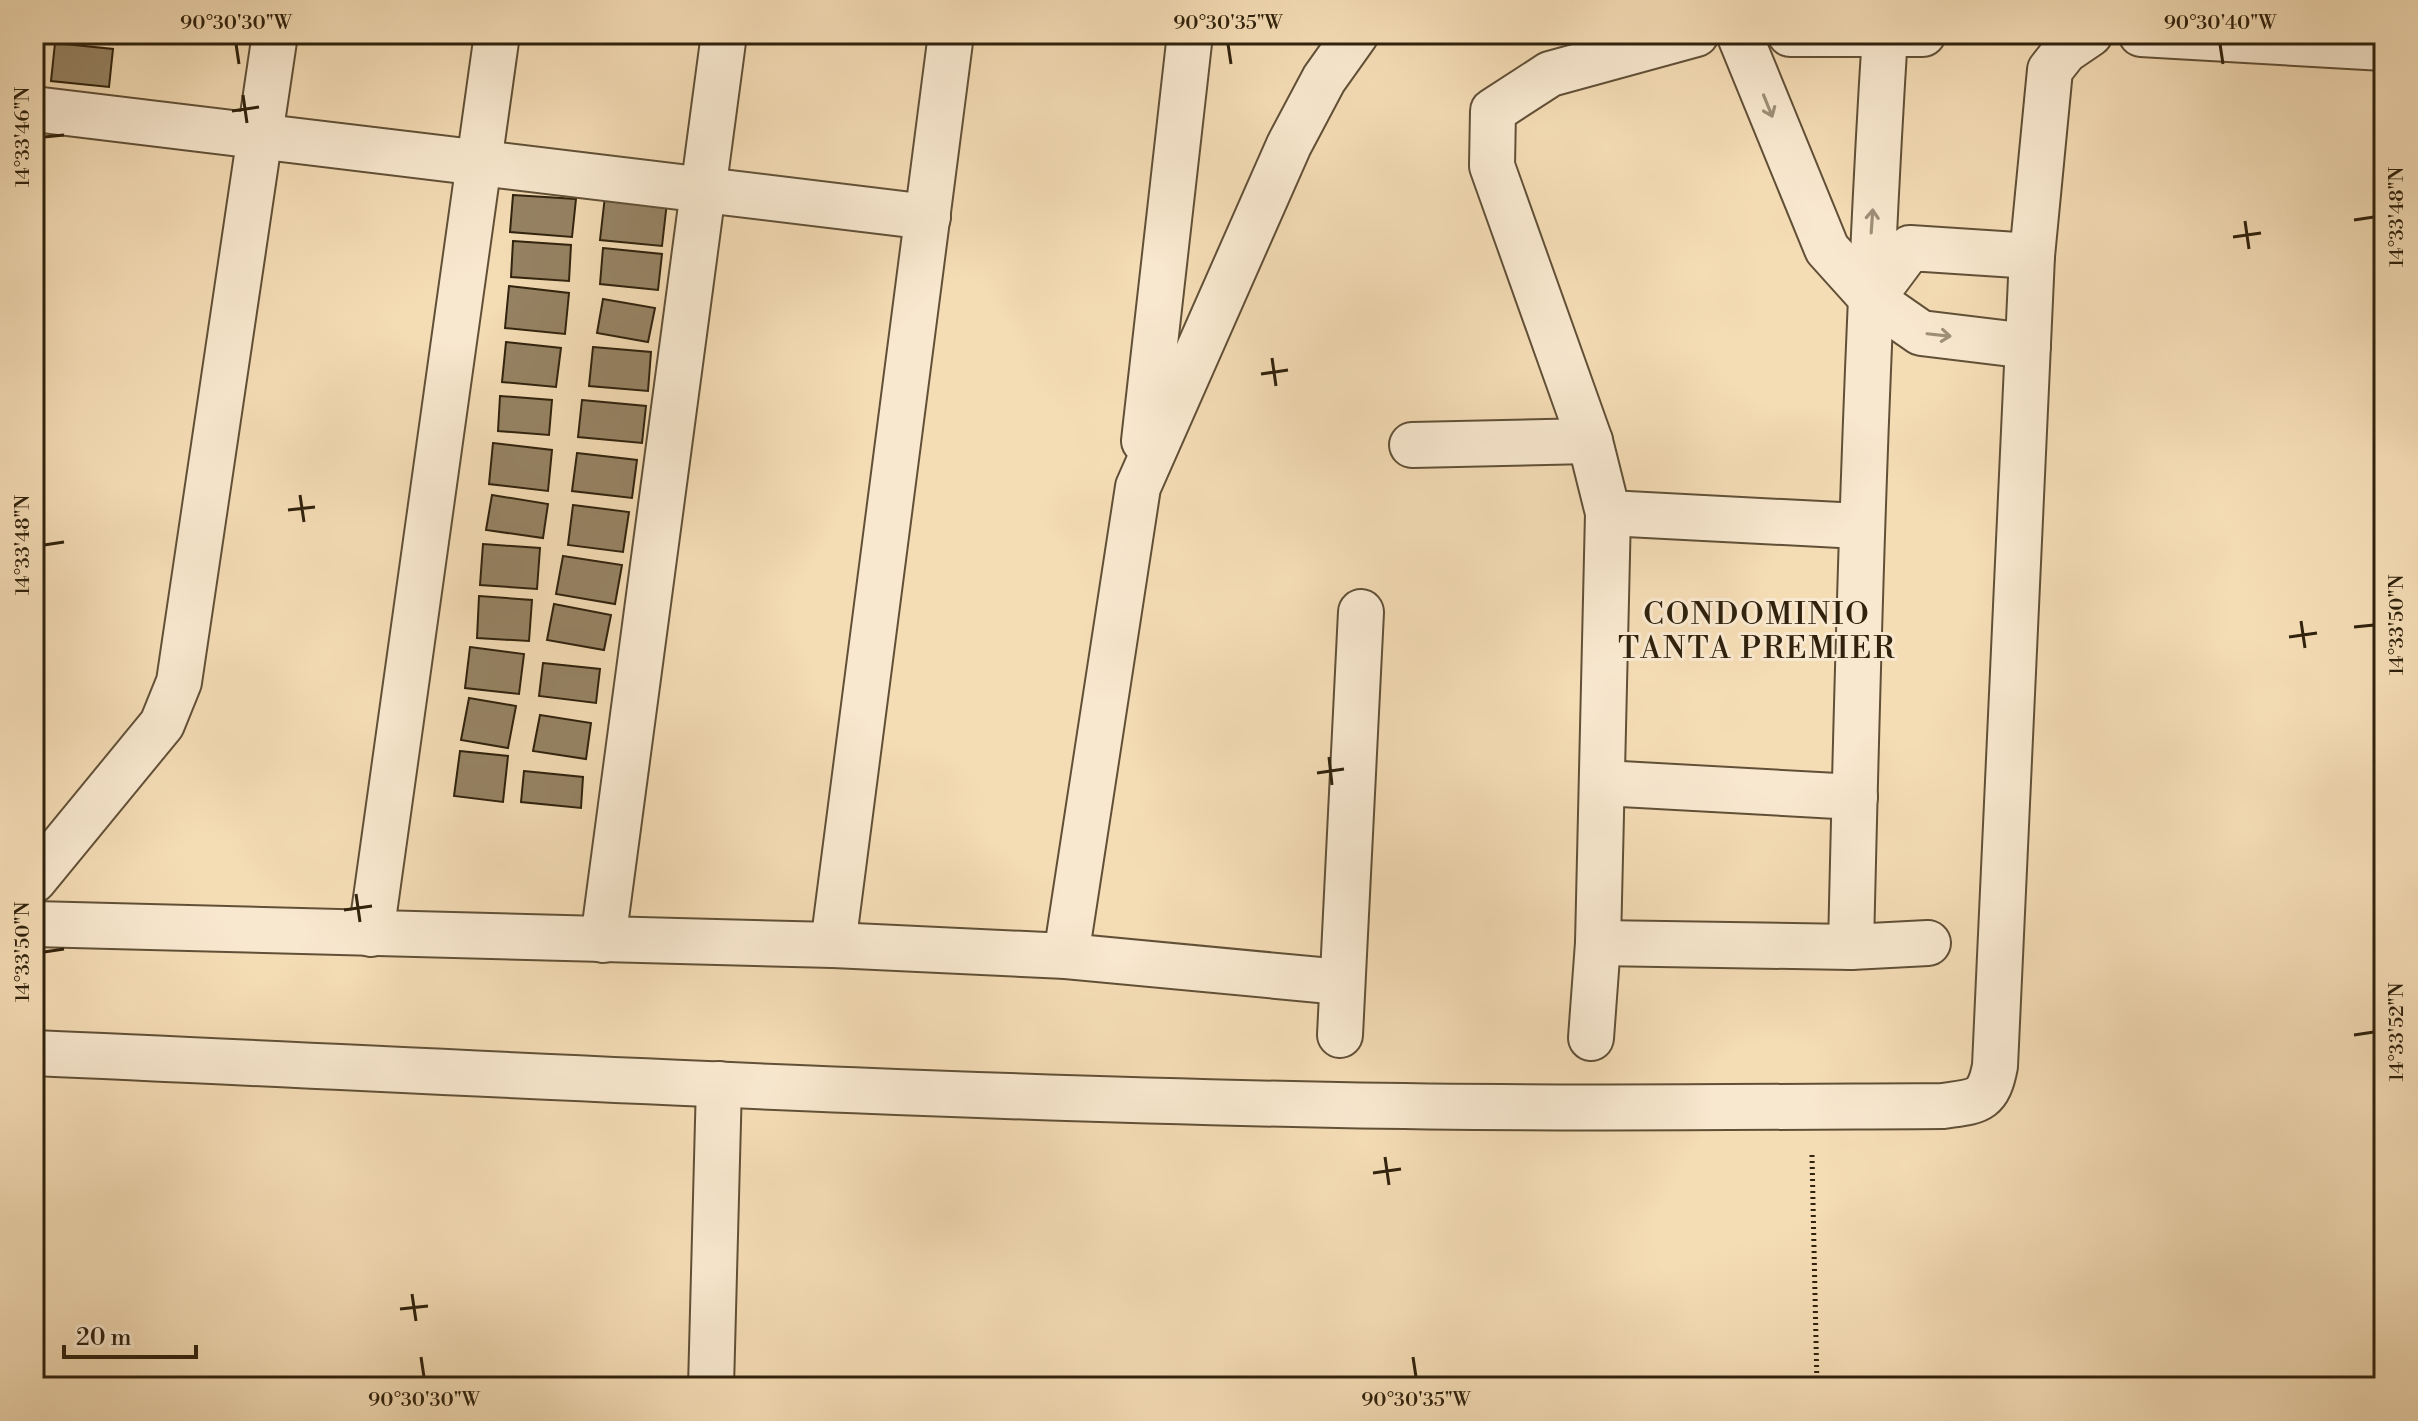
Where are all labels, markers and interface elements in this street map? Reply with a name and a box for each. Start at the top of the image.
text: 90°30'30"W [180,11,293,36]
text: 90°30'35"W [1173,11,1284,36]
text: 90°30'40"W [2164,11,2277,36]
text: 14°33'46"N [11,87,36,187]
one-way arrow [1762,93,1777,118]
text: 14°33'48"N [2385,167,2410,267]
one-way arrow [1865,208,1880,235]
one-way arrow [1926,327,1952,342]
text: 14°33'48"N [11,495,36,595]
text: 14°33'50"N [2385,575,2410,675]
district label: CONDOMINIO TANTA PREMIER [1618,596,1896,668]
text: 14°33'50"N [11,902,36,1002]
text: 14°33'52"N [2385,983,2410,1081]
scale bar [64,1309,196,1359]
text: 20 m [76,1323,132,1353]
text: 90°30'30"W [368,1388,481,1413]
text: 90°30'35"W [1361,1388,1472,1413]

